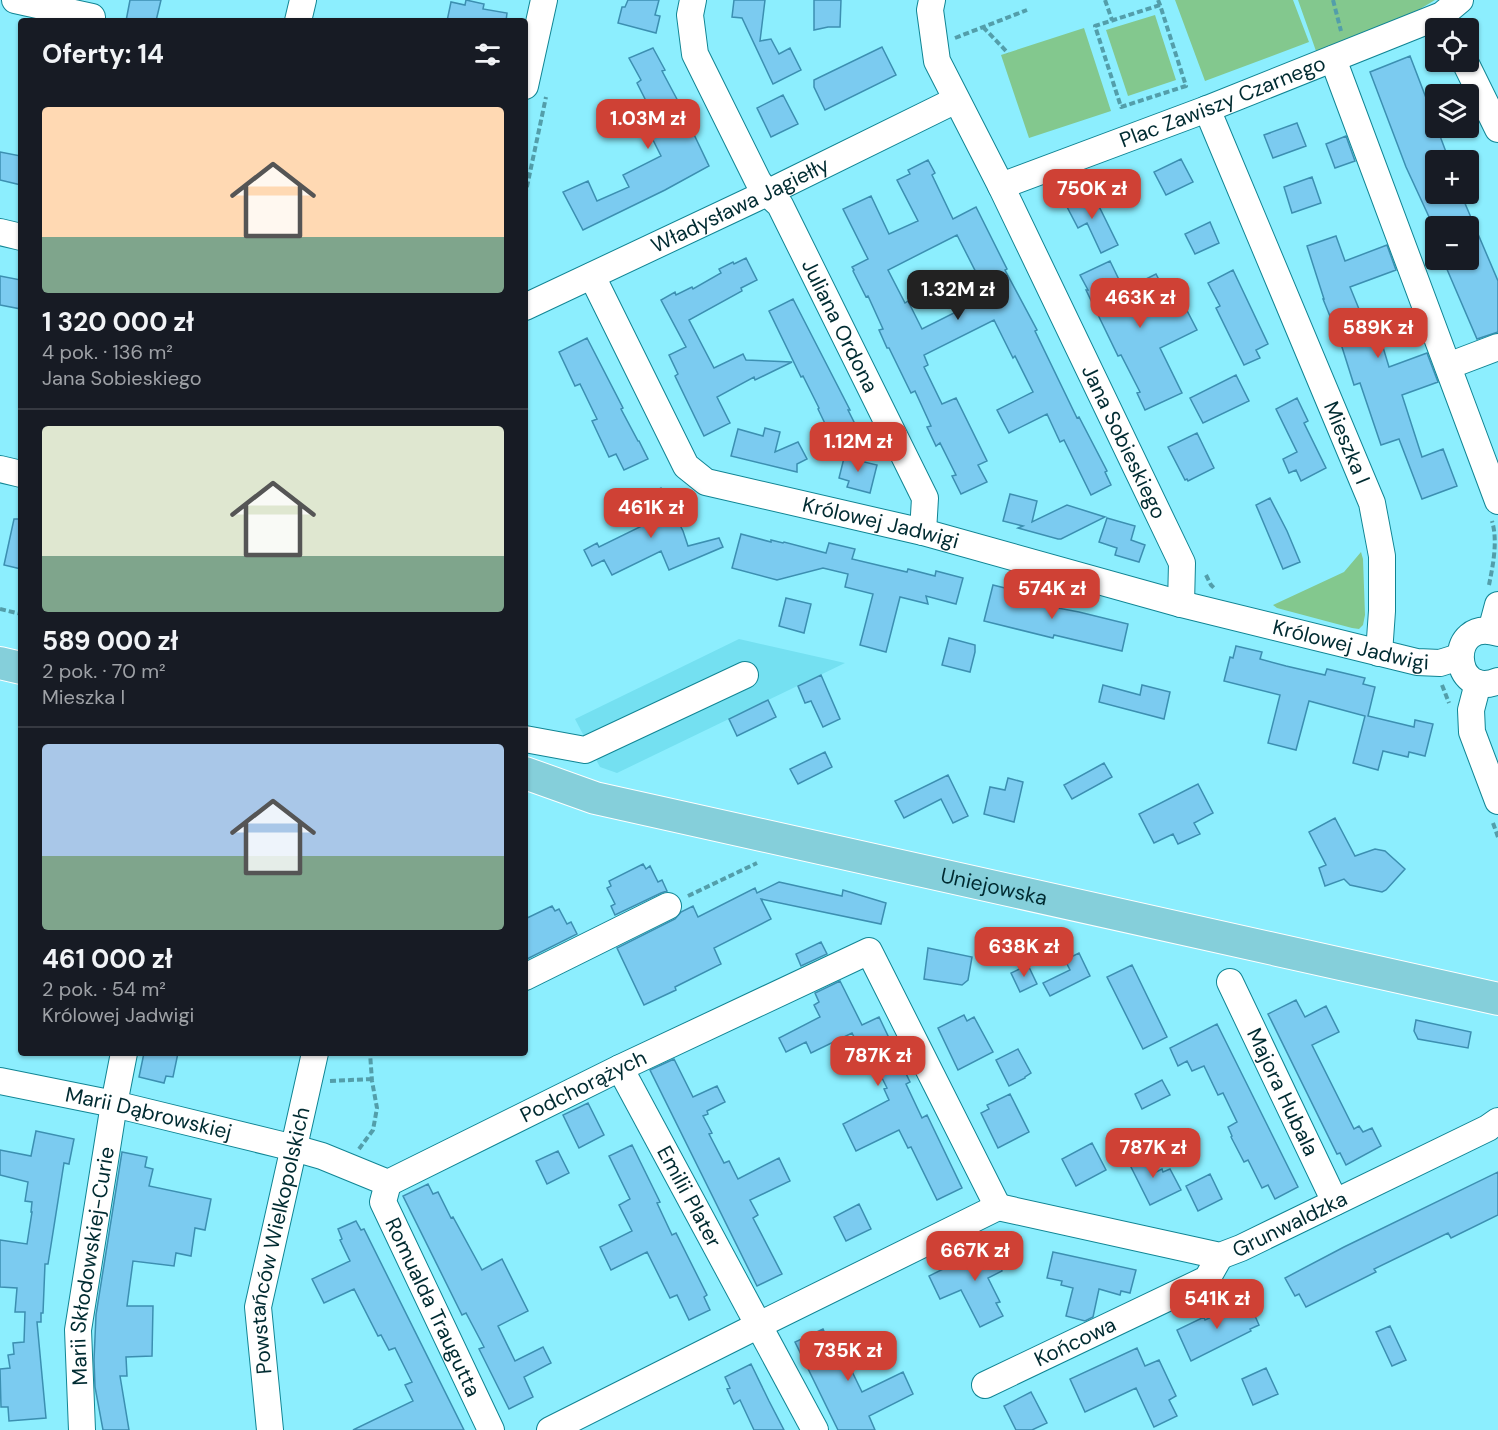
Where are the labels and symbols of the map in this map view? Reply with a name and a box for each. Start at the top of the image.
street label: Plac Zawiszy Czarnego [1116,49,1330,154]
pin: 1.03M zł [586,99,710,150]
street label: Władysława Jagiełły [647,151,834,260]
pin: 750K zł [1037,169,1147,220]
street label: Juliana Ordona [795,254,885,397]
pin: 1.32M zł [896,270,1020,321]
pin: 463K zł [1085,278,1195,329]
pin: 589K zł [1323,308,1433,359]
street label: Jana Sobieskiego [1075,360,1173,524]
street label: Mieszka I [1317,397,1377,489]
pin: 1.12M zł [796,422,920,473]
pin: 461K zł [596,488,706,539]
street label: Królowej Jadwigi [800,491,962,555]
pin: 574K zł [997,569,1107,620]
street label: Królowej Jadwigi [1270,613,1429,677]
street label: Uniejowska [938,861,1050,912]
pin: 638K zł [969,927,1079,978]
street label: Majora Hubala [1240,1024,1325,1161]
pin: 787K zł [823,1036,933,1087]
street label: Podchorążych [516,1044,651,1129]
street label: Marii Dąbrowskiej [63,1080,235,1146]
street label: Powstańców Wielkopolskich [244,1104,316,1376]
pin: 787K zł [1098,1128,1208,1179]
street label: Emilii Plater [650,1141,728,1253]
street label: Marii Skłodowskiej-Curie [64,1145,121,1386]
street label: Grunwaldzka [1229,1185,1352,1264]
street label: Romualda Traugutta [378,1213,487,1401]
pin: 667K zł [920,1231,1030,1282]
pin: 541K zł [1162,1279,1272,1330]
street label: Końcowa [1030,1310,1121,1373]
pin: 735K zł [793,1331,903,1382]

